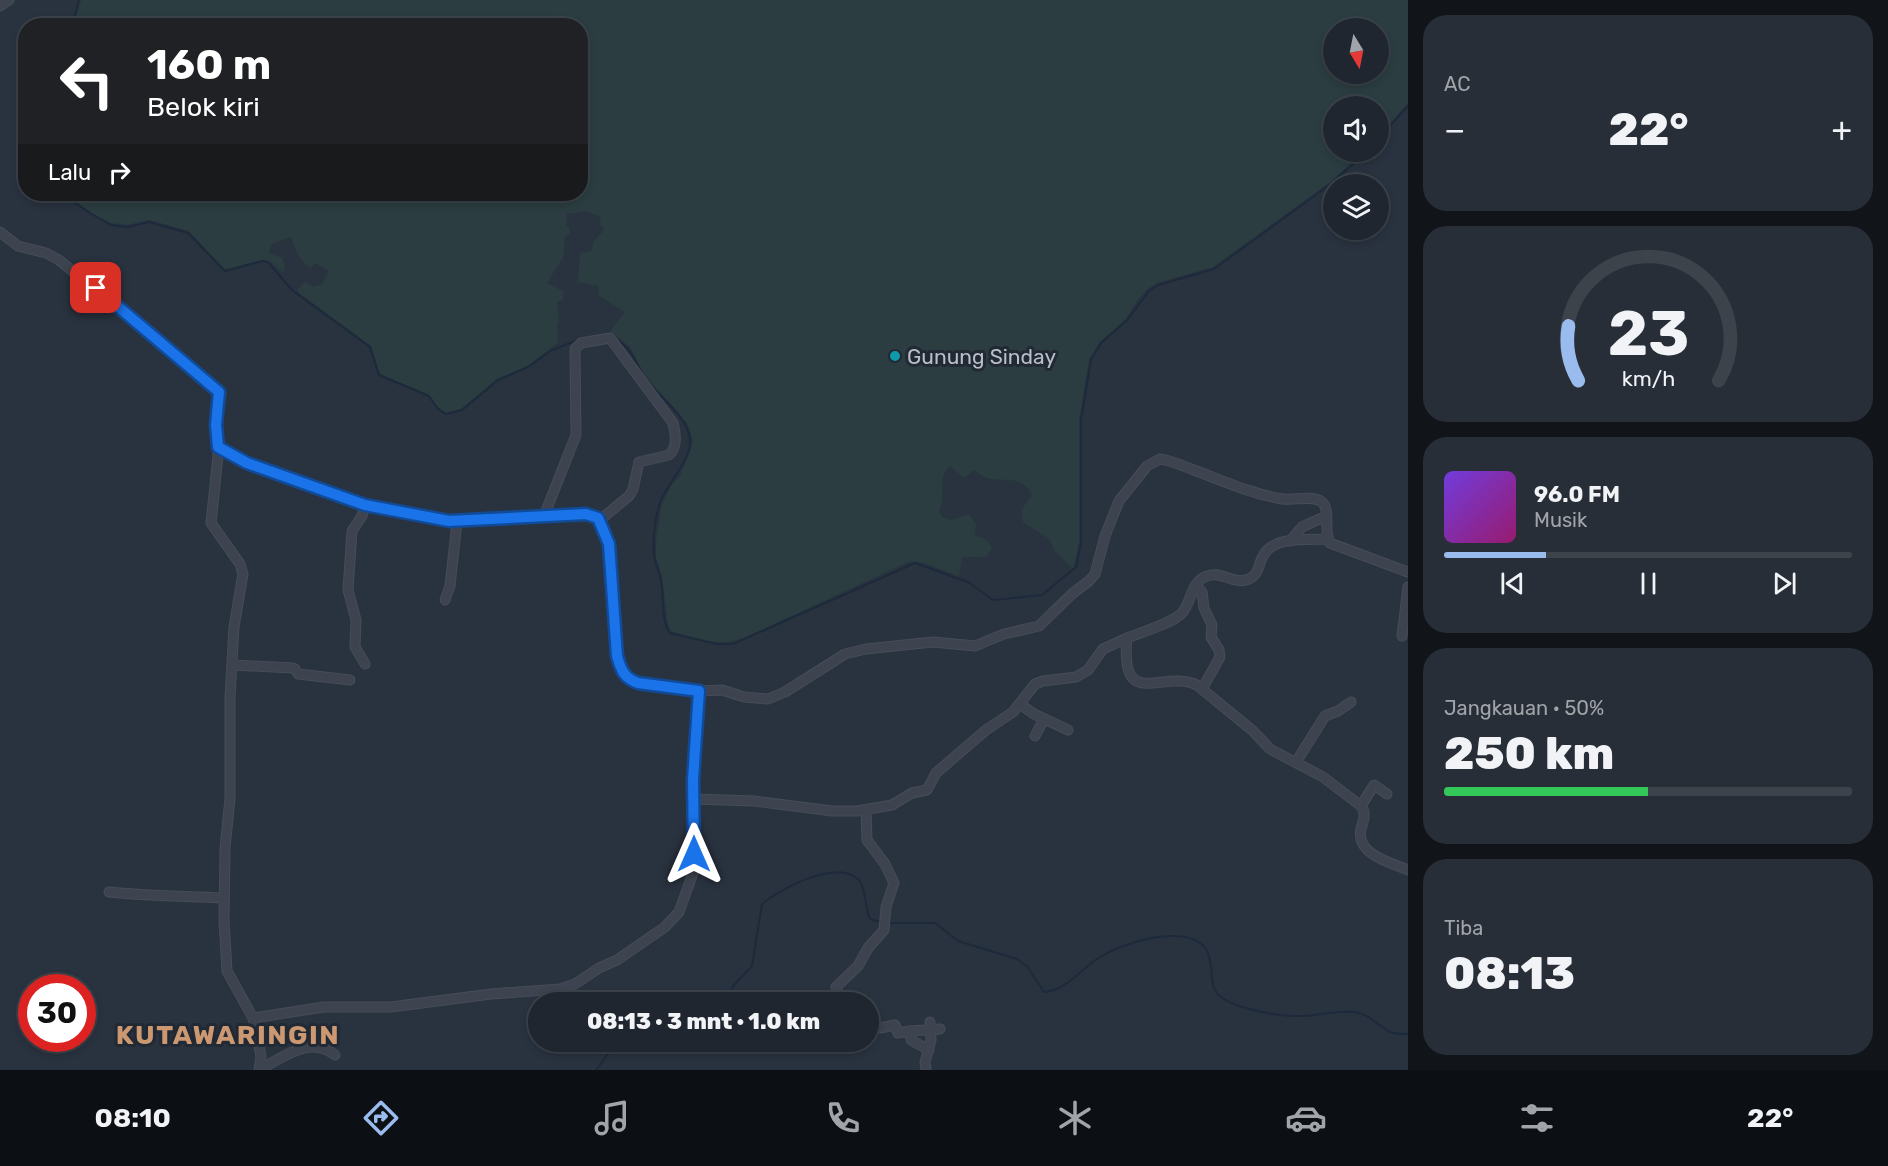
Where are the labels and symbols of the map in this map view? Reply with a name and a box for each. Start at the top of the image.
north arrow [1323,18,1389,84]
pin [70,262,121,313]
place label: Gunung Sinday [907,344,1056,369]
marker: Gunung Sinday [888,349,902,363]
position arrow [662,822,726,886]
speed limit sign: 30 [18,974,96,1052]
district label: KUTAWARINGIN [116,1019,340,1051]

